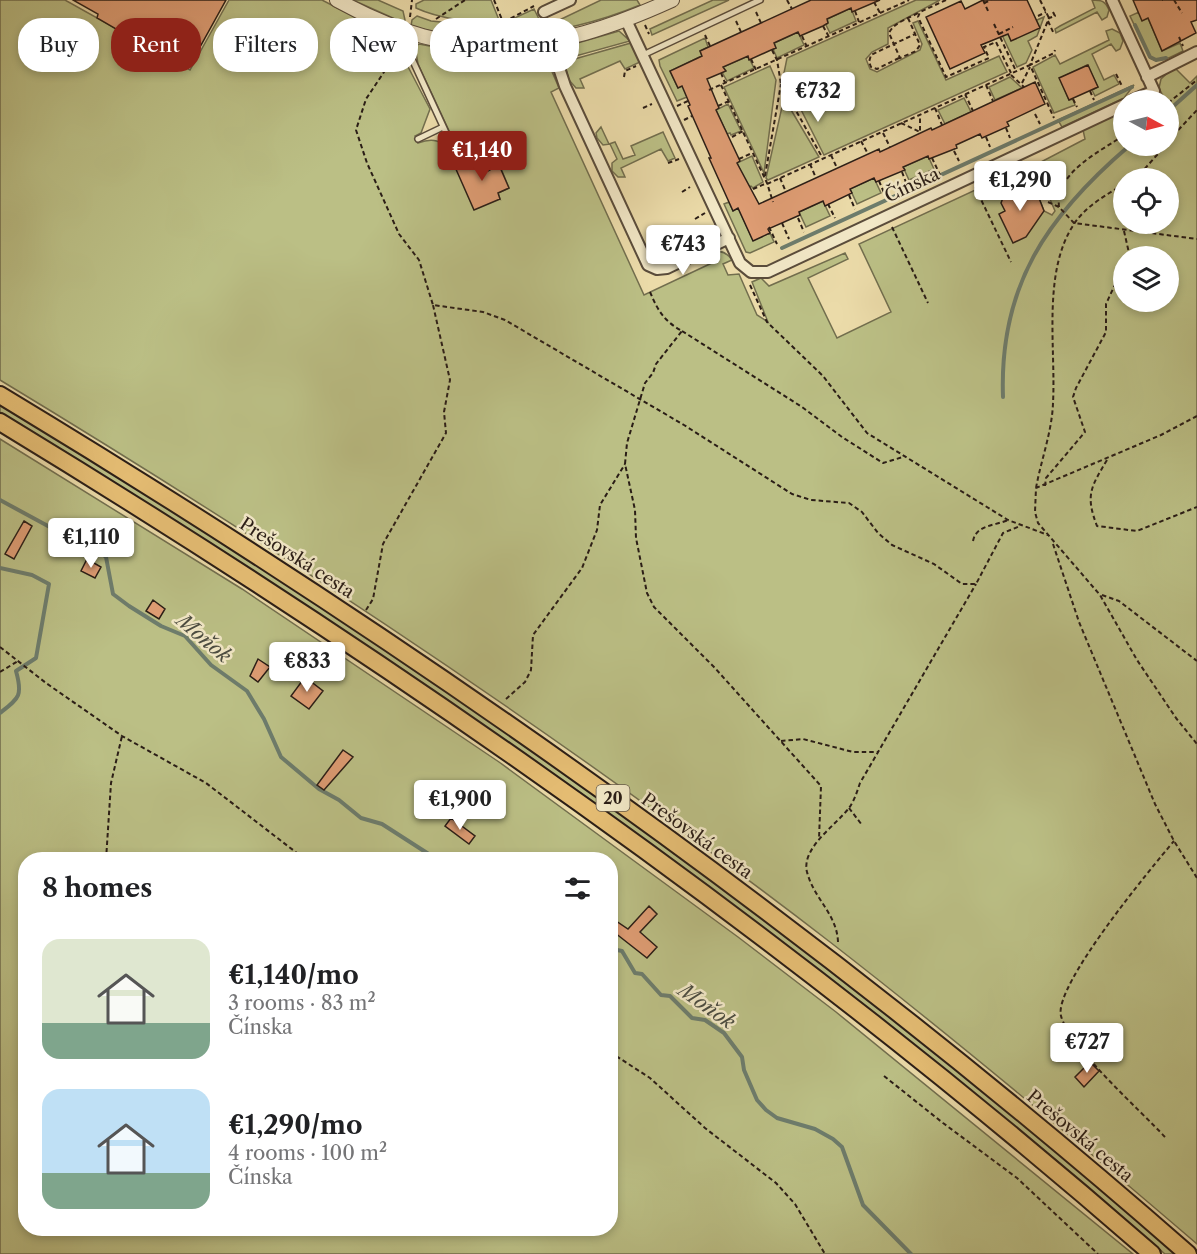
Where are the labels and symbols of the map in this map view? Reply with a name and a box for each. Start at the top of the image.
pin: €732 [782,72,854,123]
north arrow [1113,90,1179,156]
pin: €1,140 [433,131,531,182]
street label: Čínska [880,161,943,207]
pin: €1,290 [971,161,1069,212]
pin: €743 [647,225,719,276]
street label: Prešovská cesta [236,513,359,603]
pin: €1,110 [42,518,140,569]
water label: Moňok [170,607,237,668]
pin: €833 [271,642,343,693]
pin: €1,900 [411,780,509,831]
road number: 20 [596,785,630,811]
street label: Prešovská cesta [637,788,757,884]
water label: Moňok [672,977,740,1034]
pin: €727 [1051,1023,1123,1074]
street label: Prešovská cesta [1022,1085,1138,1187]

